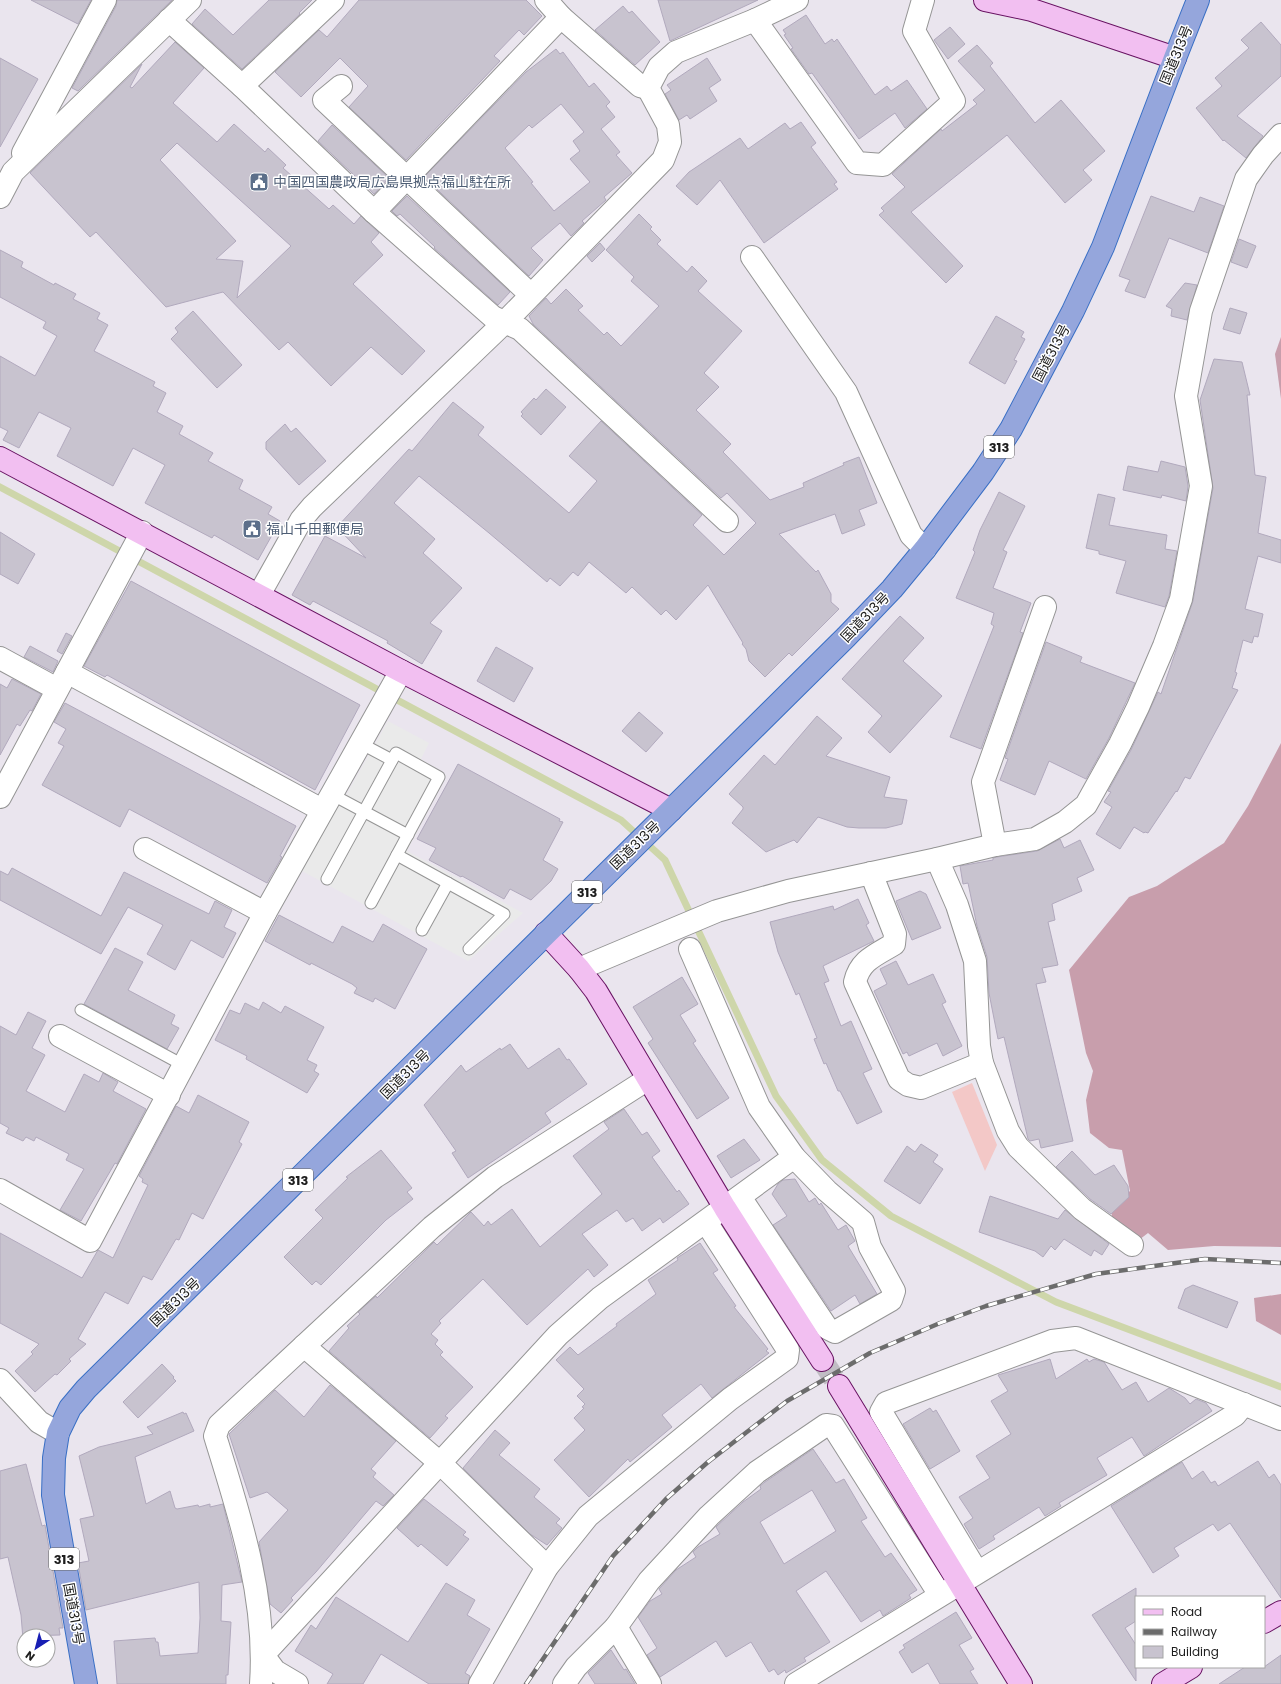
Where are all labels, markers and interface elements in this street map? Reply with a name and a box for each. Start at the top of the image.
street label: 国道313号 [1155,22,1197,88]
public building icon: 中国四国農政局広島県拠点福山駐在所 [248,171,270,193]
place label: 中国四国農政局広島県拠点福山駐在所 [273,172,511,192]
street label: 国道313号 [1027,320,1075,386]
road number: 313 [984,436,1014,458]
public building icon: 福山千田郵便局 [241,518,263,540]
place label: 福山千田郵便局 [266,519,364,539]
street label: 国道313号 [836,587,894,647]
street label: 国道313号 [605,816,665,874]
road number: 313 [572,881,602,903]
street label: 国道313号 [376,1045,434,1103]
road number: 313 [283,1169,313,1191]
street label: 国道313号 [145,1273,205,1331]
road number: 313 [49,1548,79,1570]
street label: 国道313号 [59,1581,89,1647]
legend [1135,1596,1265,1668]
text: Road [1171,1603,1202,1620]
text: Railway [1171,1623,1217,1640]
north arrow [16,1628,56,1668]
text: Building [1171,1643,1219,1660]
text: N [22,1647,38,1665]

